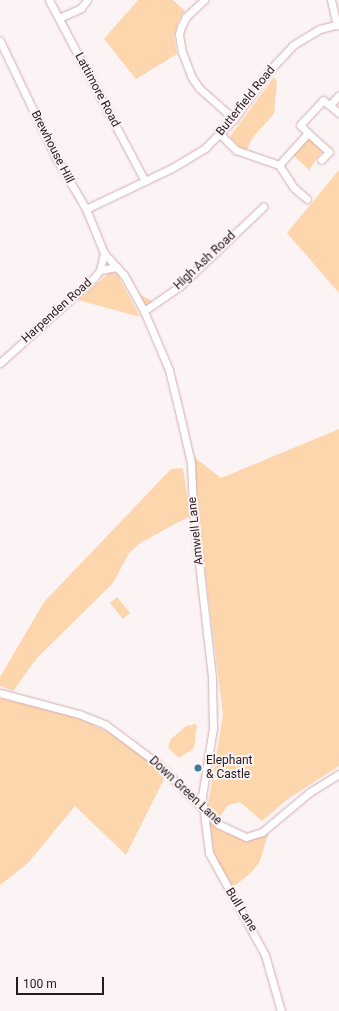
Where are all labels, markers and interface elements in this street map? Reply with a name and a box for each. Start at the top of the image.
street label: Lattimore Road [71,50,123,130]
street label: Butterfield Road [213,63,279,139]
street label: Brewhouse Hill [27,108,77,186]
street label: High Ash Road [171,229,239,293]
street label: Harpenden Road [19,276,95,346]
street label: Amwell Lane [185,496,207,566]
street label: Down Green Lane [146,754,224,828]
place label: Elephant & Castle [206,754,253,782]
marker: Elephant & Castle [193,763,203,773]
street label: Bull Lane [222,885,260,935]
scale bar [18,969,106,995]
text: 100 m [23,977,57,991]

